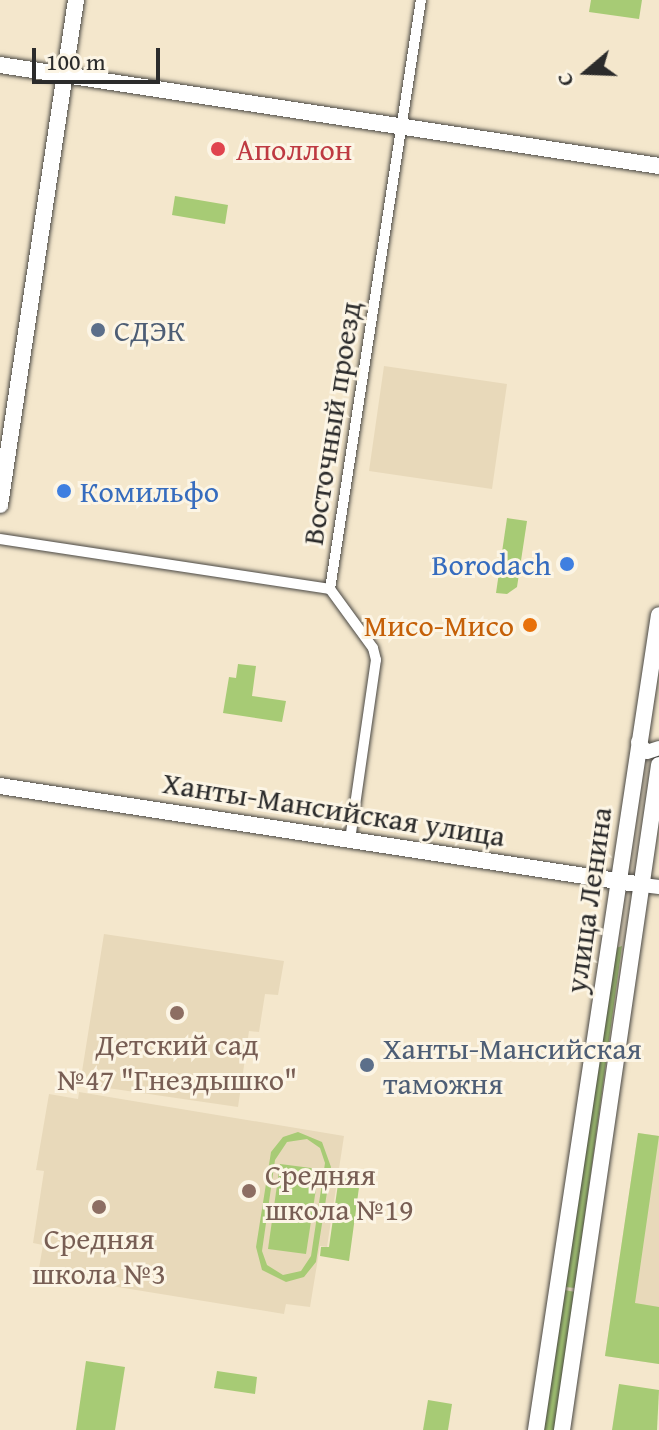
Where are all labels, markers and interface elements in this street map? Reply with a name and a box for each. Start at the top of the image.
scale bar [36,32,164,82]
north arrow [547,32,627,112]
text: 100 m [46,44,106,79]
text: С [547,69,581,91]
place label: Аполлон [236,131,352,167]
marker: Аполлон [207,138,229,160]
street label: Восточный проезд [294,299,368,547]
place label: СДЭК [114,312,185,348]
marker: СДЭК [89,321,107,339]
place label: Комильфо [80,473,219,509]
marker: Комильфо [55,482,73,500]
place label: Borodach [432,546,551,582]
marker: Borodach [558,555,576,573]
place label: Мисо-Мисо [364,607,514,643]
marker: Мисо-Мисо [521,616,539,634]
street label: Ханты-Мансийская улица [160,764,508,854]
street label: улица Ленина [557,805,619,995]
marker: Детский сад №47 "Гнездышко" [168,1004,186,1022]
place label: Детский сад №47 "Гнездышко" [57,1026,297,1096]
place label: Ханты-Мансийская таможня [383,1030,642,1100]
marker: Ханты-Мансийская таможня [358,1056,376,1074]
place label: Средняя школа №19 [265,1156,413,1226]
marker: Средняя школа №19 [240,1182,258,1200]
marker: Средняя школа №3 [90,1198,108,1216]
place label: Средняя школа №3 [32,1220,166,1290]

